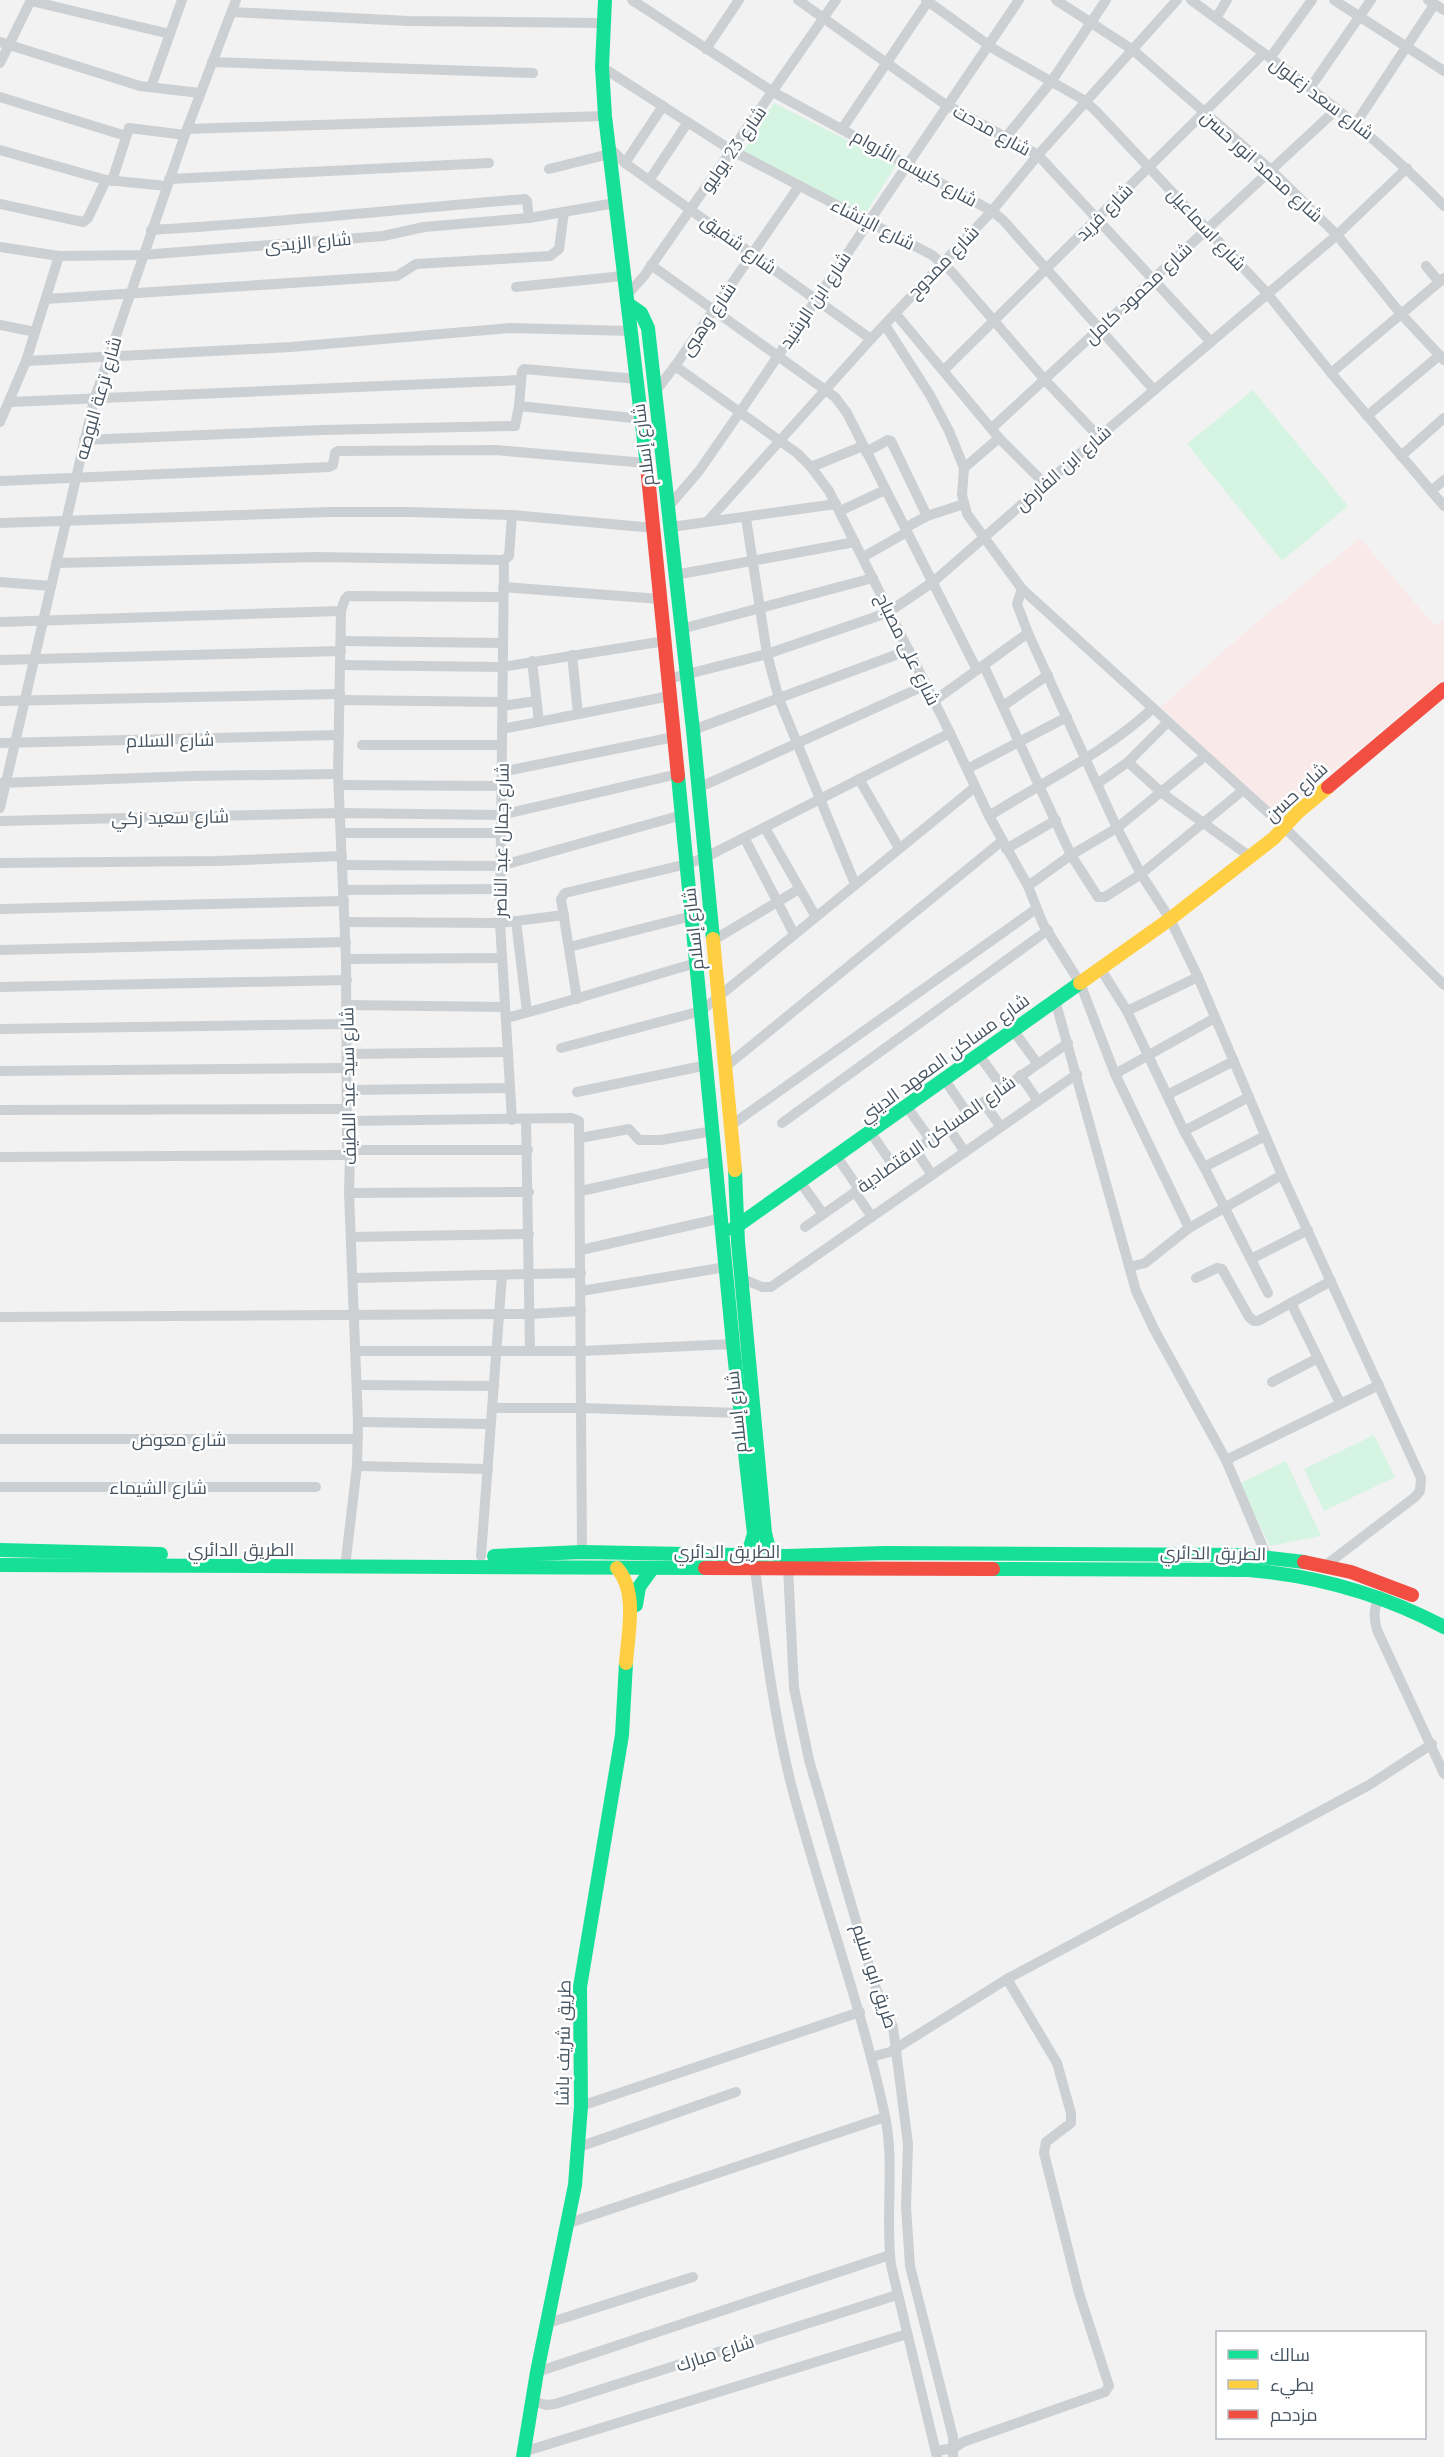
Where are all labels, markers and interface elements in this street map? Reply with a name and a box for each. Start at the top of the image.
street label: شارع سعد زغلول [1265,52,1378,145]
street label: شارع مدحت [948,99,1035,162]
street label: شارع 23 يوليو [695,101,772,197]
street label: شارع محمد انور حسن [1196,105,1328,228]
street label: شارع كنيسه الأروام [848,124,982,213]
street label: شارع فريد [1070,178,1138,246]
street label: شارع اسماعيل [1162,183,1251,276]
street label: شارع الإنشاء [827,193,919,256]
street label: شارع شفيق [696,209,781,280]
street label: شارع ممدوح [902,220,984,304]
street label: شارع الزيدى [264,227,352,258]
street label: شارع محمود كامل [1079,237,1197,350]
street label: شارع ابن الرشيد [774,247,857,353]
street label: شارع وهبى [675,278,742,361]
street label: شارع ترعة البوصه [69,334,127,462]
street label: شارع إسلام [627,402,660,488]
street label: شارع ابن الفارض [1010,420,1116,517]
street label: شارع على مصباح [870,589,945,709]
street label: شارع السلام [126,728,214,753]
street label: شارع حسن [1260,757,1333,828]
street label: شارع جمال عبد الناصر [488,763,515,918]
street label: شارع سعيد زكي [111,804,229,833]
street label: شارع إسلام [677,886,710,971]
street label: شارع مساكن المعهد الديني [854,988,1035,1130]
street label: شارع سيد عبد اللطيف [335,1007,362,1165]
street label: شارع المساكن الاقتصادية [852,1071,1020,1198]
street label: شارع إسلام [720,1369,753,1454]
street label: شارع معوض [132,1428,226,1452]
street label: شارع الشيماء [109,1476,207,1500]
street label: الطريق الدائري [188,1538,294,1564]
street label: الطريق الدائري [674,1540,780,1566]
street label: الطريق الدائري [1159,1541,1266,1568]
street label: طريق ابو سليم [846,1921,903,2031]
street label: طريق شريف باشا [550,1980,577,2106]
street label: شارع مبارك [673,2330,757,2377]
legend [1216,2331,1426,2439]
text: سالك [1270,2343,1310,2366]
text: بطيء [1270,2373,1314,2399]
text: مزدحم [1270,2403,1318,2427]

